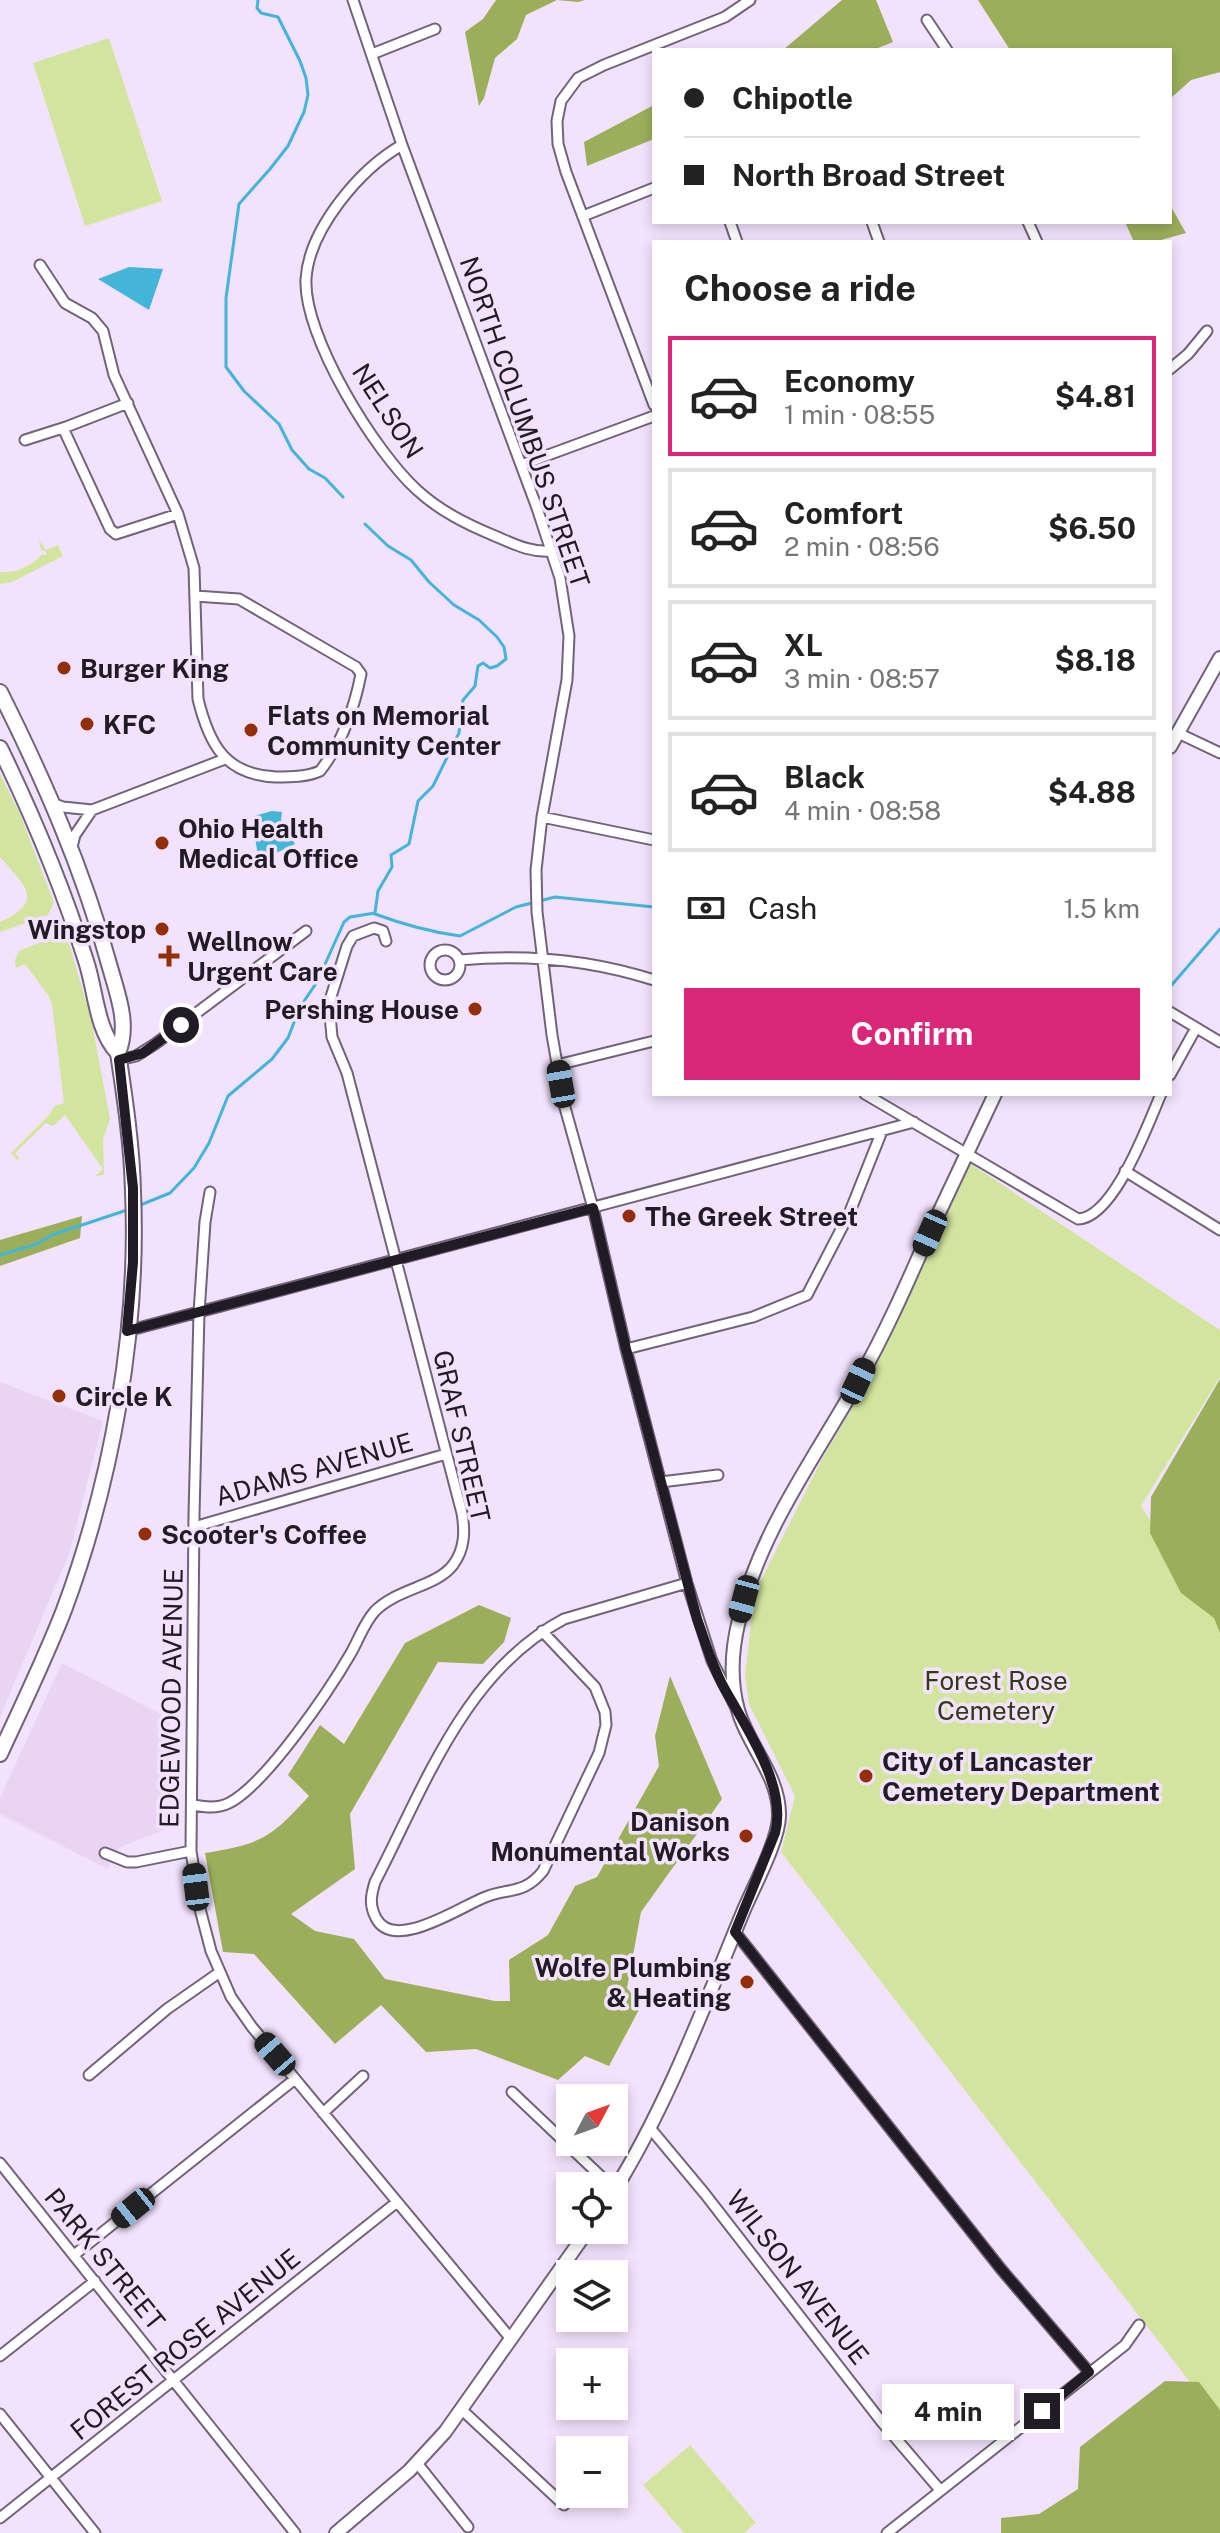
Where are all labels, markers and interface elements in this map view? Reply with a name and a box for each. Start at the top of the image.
text: Chipotle [732,80,853,116]
text: North Broad Street [732,157,1005,193]
street label: NORTH COLUMBUS STREET [454,252,596,592]
text: Choose a ride [684,267,916,309]
street label: NELSON [346,358,430,464]
icon: car [688,360,760,432]
text: Economy [784,363,915,399]
text: $4.81 [1055,378,1136,414]
text: 1 min · 08:55 [784,399,935,430]
icon: car [688,492,760,564]
text: Comfort [784,495,903,531]
text: $6.50 [1048,510,1136,546]
text: 2 min · 08:56 [784,531,940,562]
icon: car [688,624,760,696]
text: XL [784,627,823,663]
text: $8.18 [1054,642,1136,678]
place label: Burger King [80,653,229,684]
marker: Burger King [55,659,73,677]
text: 3 min · 08:57 [784,663,940,694]
place label: Flats on Memorial Community Center [267,700,501,761]
place label: KFC [103,709,156,740]
marker: KFC [78,715,96,733]
marker: Flats on Memorial Community Center [242,721,260,739]
icon: car [688,756,760,828]
text: Black [784,759,865,795]
text: $4.88 [1048,774,1136,810]
text: 4 min · 08:58 [784,795,941,826]
place label: Ohio Health Medical Office [178,813,359,874]
marker: Ohio Health Medical Office [153,834,171,852]
icon: cash [684,886,728,930]
text: Cash [748,890,817,926]
text: 1.5 km [1064,893,1140,924]
place label: Wingstop [28,914,146,945]
marker: Wingstop [153,920,171,938]
place label: Wellnow Urgent Care [187,926,338,987]
marker: Wellnow Urgent Care [158,945,180,967]
button: Confirm [684,988,1140,1080]
place label: Pershing House [264,994,459,1025]
marker: Pershing House [466,1000,484,1018]
route start [163,1007,199,1043]
car [545,1058,577,1110]
place label: The Greek Street [645,1201,858,1232]
car [909,1206,951,1260]
marker: The Greek Street [620,1207,638,1225]
street label: GRAF STREET [427,1347,497,1525]
car [837,1354,879,1408]
place label: Circle K [75,1381,173,1412]
marker: Circle K [50,1387,68,1405]
street label: ADAMS AVENUE [212,1426,416,1512]
place label: Scooter's Coffee [161,1519,367,1550]
marker: Scooter's Coffee [136,1525,154,1543]
street label: EDGEWOOD AVENUE [153,1568,189,1828]
car [726,1573,762,1625]
park label: Forest Rose Cemetery [924,1665,1068,1726]
place label: City of Lancaster Cemetery Department [882,1746,1160,1807]
marker: City of Lancaster Cemetery Department [857,1767,875,1785]
place label: Danison Monumental Works [490,1806,730,1867]
marker: Danison Monumental Works [737,1827,755,1845]
car [181,1862,211,1912]
place label: Wolfe Plumbing & Heating [535,1952,731,2013]
marker: Wolfe Plumbing & Heating [738,1973,756,1991]
car [250,2028,300,2080]
north arrow [556,2084,628,2156]
map controls [556,2084,628,2508]
button: locate [556,2172,628,2244]
street label: PARK STREET [38,2182,172,2336]
car [107,2184,159,2232]
street label: WILSON AVENUE [720,2184,876,2370]
street label: FOREST ROSE AVENUE [64,2242,306,2446]
button: layers [556,2260,628,2332]
button: + [556,2348,628,2420]
callout: 4 min [882,2383,1014,2439]
route end [1024,2393,1060,2429]
text: 4 min [914,2396,982,2427]
button: − [556,2436,628,2508]

